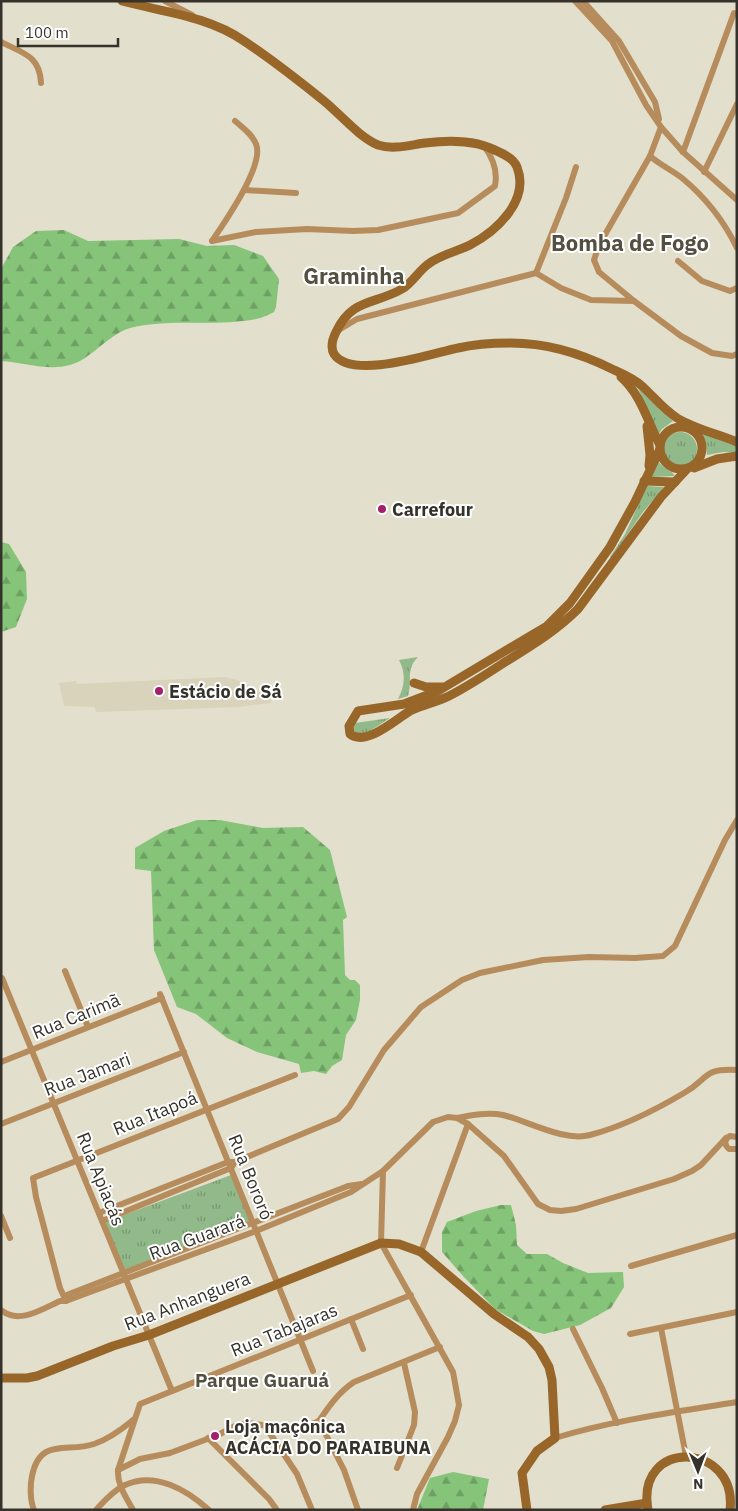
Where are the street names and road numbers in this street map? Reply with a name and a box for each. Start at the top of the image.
street label: Rua Carimã [29,988,124,1044]
street label: Rua Jamari [40,1047,134,1101]
street label: Rua Itapoá [109,1086,201,1140]
street label: Rua Apiacás [72,1129,130,1229]
street label: Rua Bororó [223,1131,279,1223]
street label: Rua Guarará [146,1209,248,1265]
street label: Rua Anhanguera [121,1266,254,1336]
street label: Rua Tabajaras [227,1298,341,1362]

